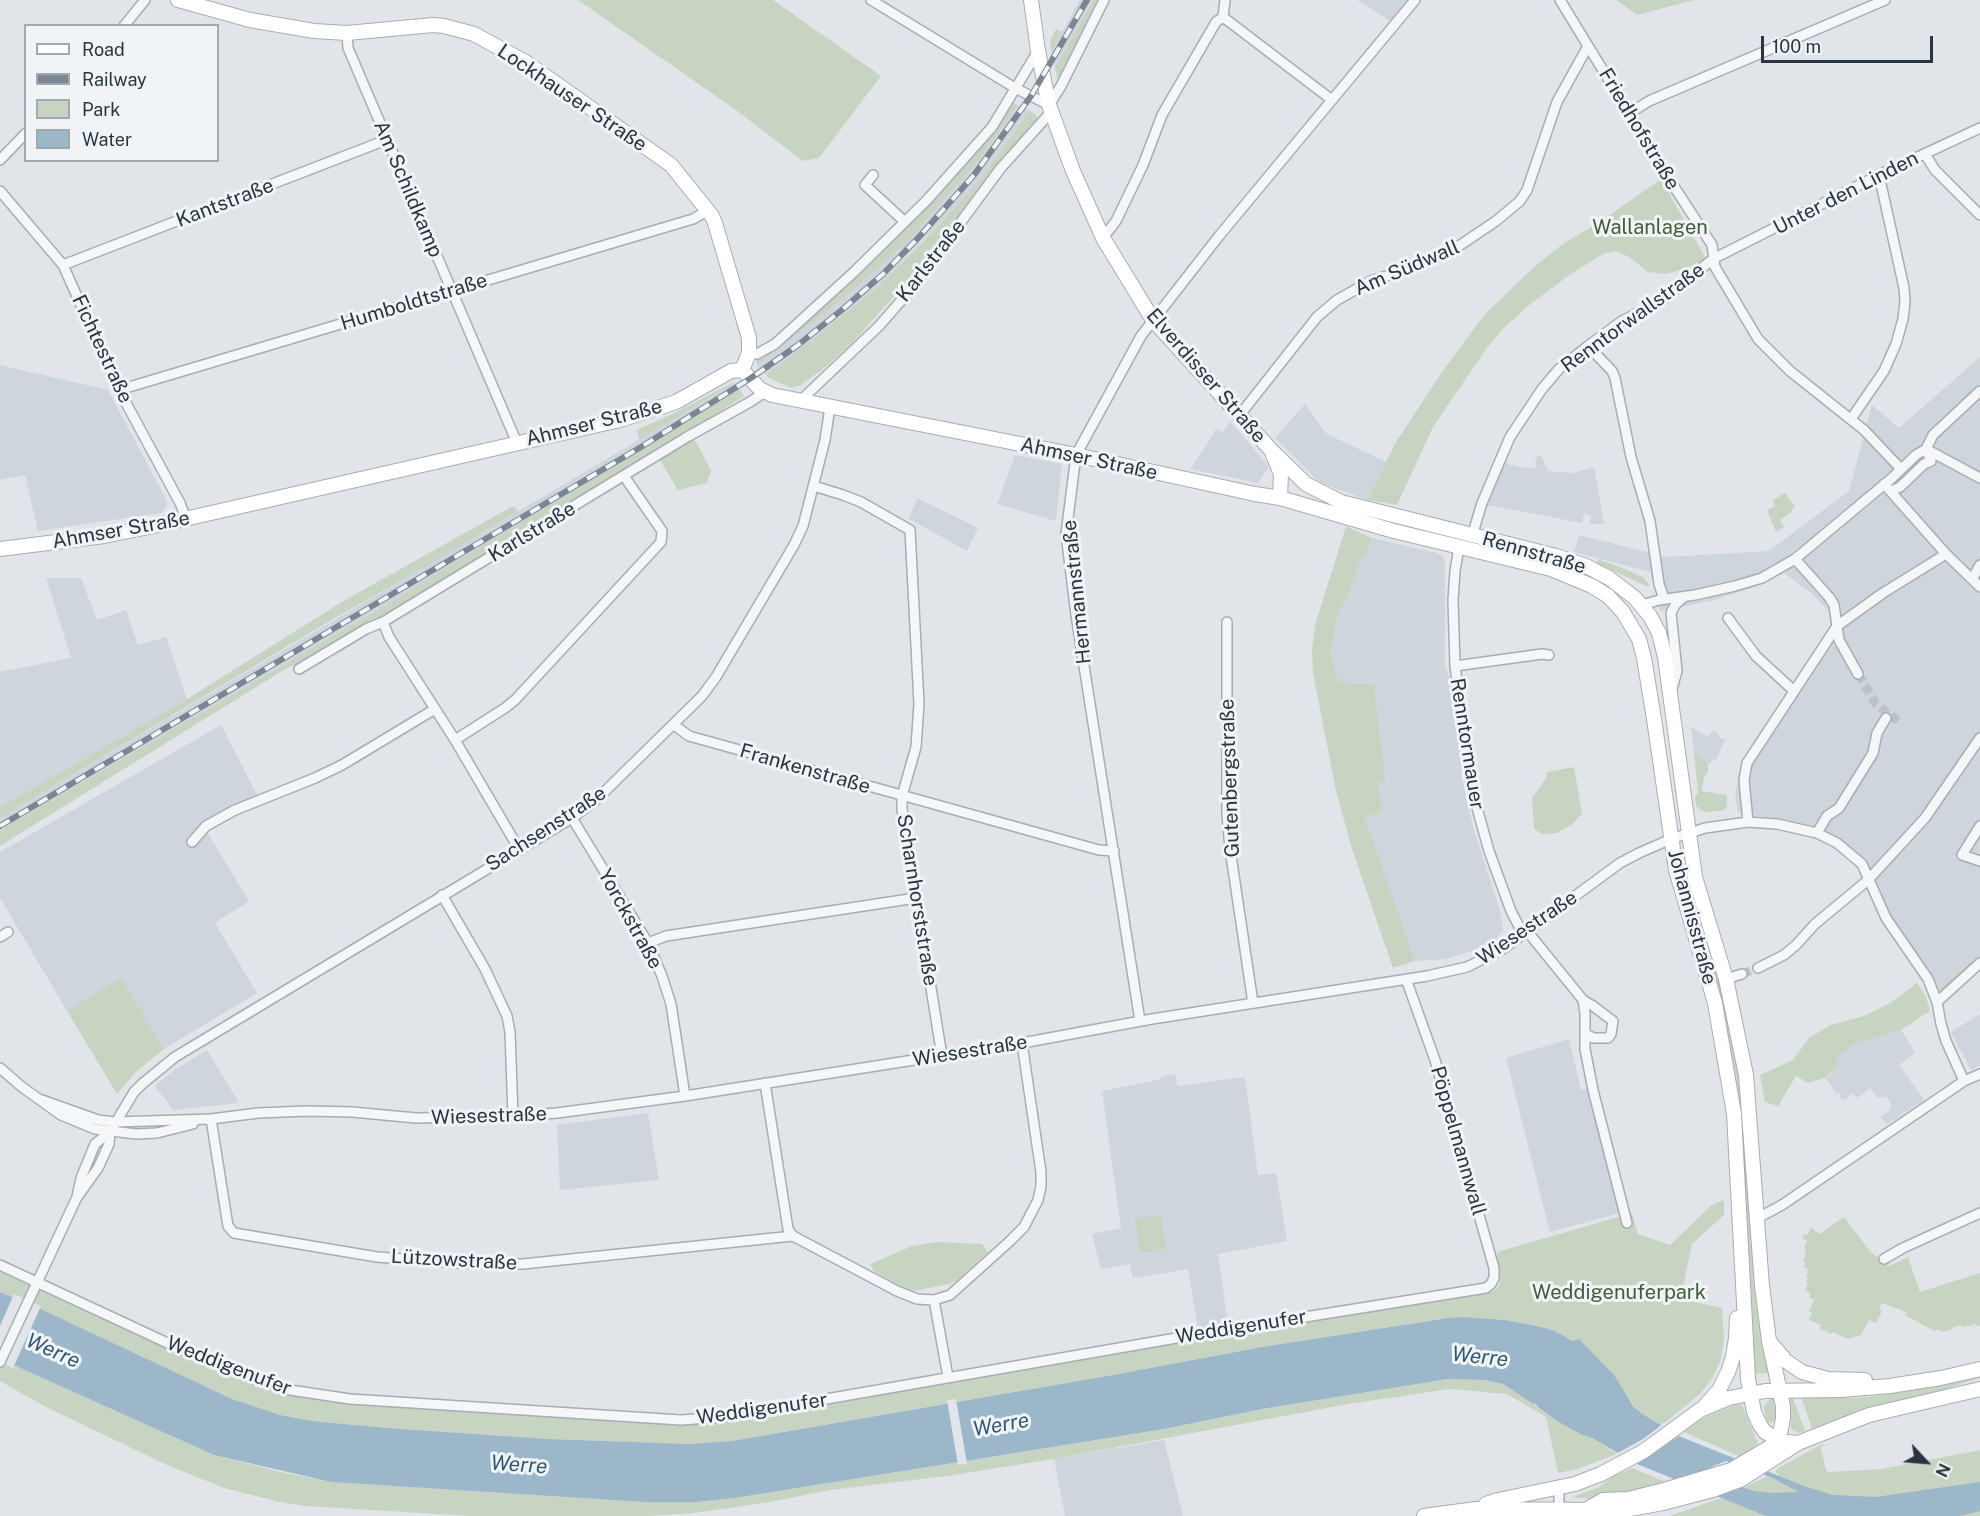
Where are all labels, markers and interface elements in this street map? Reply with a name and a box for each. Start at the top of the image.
legend [24,24,219,162]
scale bar [1764,24,1936,62]
text: 100 m [1772,36,1821,57]
text: Road [82,39,125,60]
street label: Lockhauser Straße [493,39,651,157]
street label: Friedhofstraße [1593,64,1685,194]
text: Railway [82,69,147,90]
text: Park [82,99,120,120]
street label: Am Schildkamp [368,117,448,261]
text: Water [82,129,132,150]
street label: Unter den Linden [1770,146,1922,240]
street label: Kantstraße [173,173,277,233]
street label: Karlstraße [892,215,970,307]
park label: Wallanlagen [1592,216,1708,240]
street label: Am Südwall [1351,235,1463,301]
street label: Renntorwallstraße [1557,258,1709,378]
street label: Humboldtstraße [338,268,490,336]
street label: Fichtestraße [66,291,138,407]
street label: Elverdisser Straße [1141,304,1271,448]
street label: Ahmser Straße [523,394,665,452]
street label: Ahmser Straße [1018,433,1160,485]
street label: Karlstraße [484,497,580,567]
street label: Ahmser Straße [50,506,192,554]
street label: Hermannstraße [1057,519,1097,665]
street label: Rennstraße [1479,527,1589,579]
street label: Renntormauer [1445,676,1489,812]
street label: Gutenbergstraße [1215,698,1245,858]
street label: Frankenstraße [737,739,873,799]
street label: Sachsenstraße [481,781,611,877]
street label: Scharnhorststraße [892,812,942,988]
street label: Johannisstraße [1662,847,1722,987]
street label: Yorckstraße [593,865,667,973]
street label: Wiesestraße [1472,886,1582,970]
street label: Wiesestraße [911,1030,1029,1072]
street label: Pöppelmannwall [1425,1064,1491,1218]
street label: Wiesestraße [431,1102,547,1130]
street label: Lützowstraße [390,1245,518,1275]
park label: Weddigenuferpark [1532,1281,1706,1305]
street label: Weddigenufer [1174,1305,1308,1349]
water label: Werre [22,1328,84,1374]
street label: Weddigenufer [163,1331,295,1401]
water label: Werre [1451,1342,1509,1372]
street label: Weddigenufer [695,1388,829,1430]
water label: Werre [971,1408,1031,1442]
north arrow [1896,1432,1956,1492]
water label: Werre [490,1450,548,1480]
text: N [1931,1460,1954,1480]

